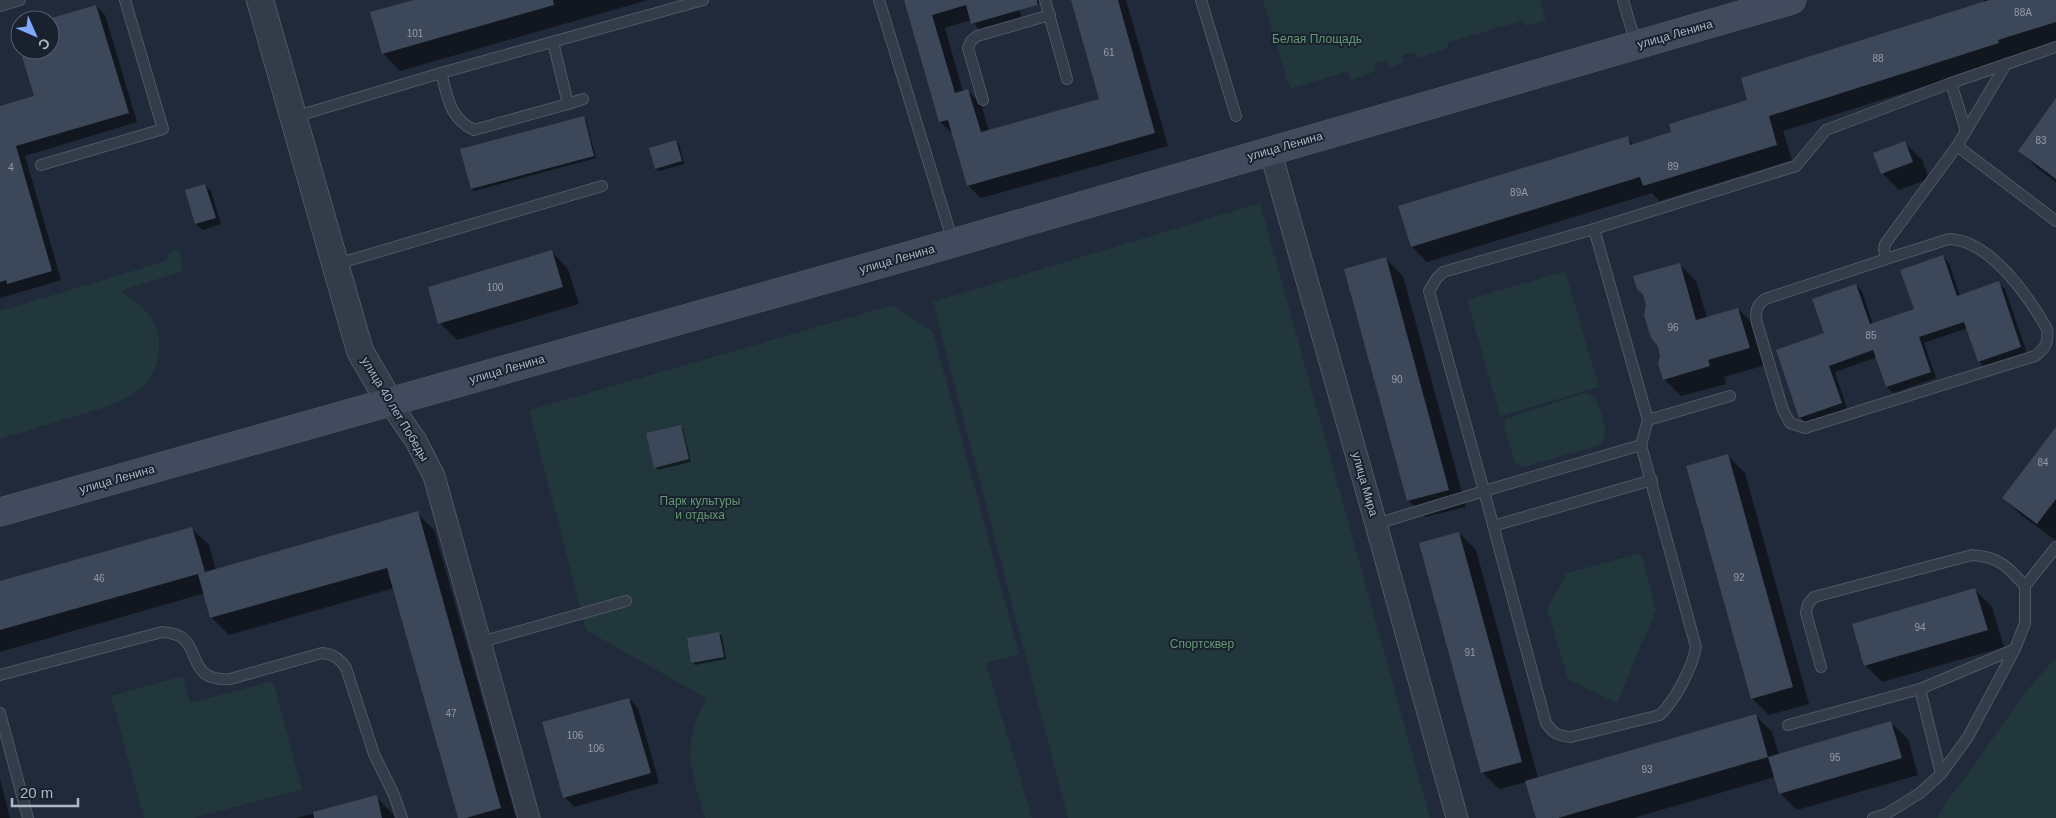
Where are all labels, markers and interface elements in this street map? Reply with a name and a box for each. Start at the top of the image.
house number: 88А [2014,7,2032,18]
north arrow [10,10,60,60]
street label: улица Ленина [1636,17,1714,51]
house number: 101 [407,28,424,39]
park label: Белая Площадь [1272,32,1362,46]
text: С [35,35,53,53]
house number: 61 [1103,47,1115,58]
house number: 88 [1872,53,1884,64]
street label: улица Ленина [1246,129,1324,163]
house number: 83 [2035,135,2047,146]
house number: 89 [1667,161,1679,172]
house number: 4 [8,162,14,173]
house number: 89А [1510,187,1528,198]
street label: улица Ленина [858,242,936,276]
house number: 100 [487,282,504,293]
house number: 96 [1667,322,1679,333]
house number: 85 [1865,330,1877,341]
street label: улица Ленина [468,352,546,386]
street label: улица 40 лет Победы [358,354,432,464]
house number: 90 [1391,374,1403,385]
street label: улица Мира [1349,450,1381,518]
house number: 84 [2037,457,2049,468]
street label: улица Ленина [78,462,156,496]
park label: Парк культуры и отдыха [660,494,740,522]
house number: 92 [1733,572,1745,583]
house number: 46 [93,573,105,584]
house number: 94 [1914,622,1926,633]
park label: Спортсквер [1170,637,1235,651]
house number: 91 [1464,647,1476,658]
house number: 47 [445,708,457,719]
house number: 106 [567,730,584,741]
house number: 106 [588,743,605,754]
house number: 95 [1829,752,1841,763]
house number: 93 [1641,764,1653,775]
scale bar [12,776,79,808]
text: 20 m [20,784,53,801]

